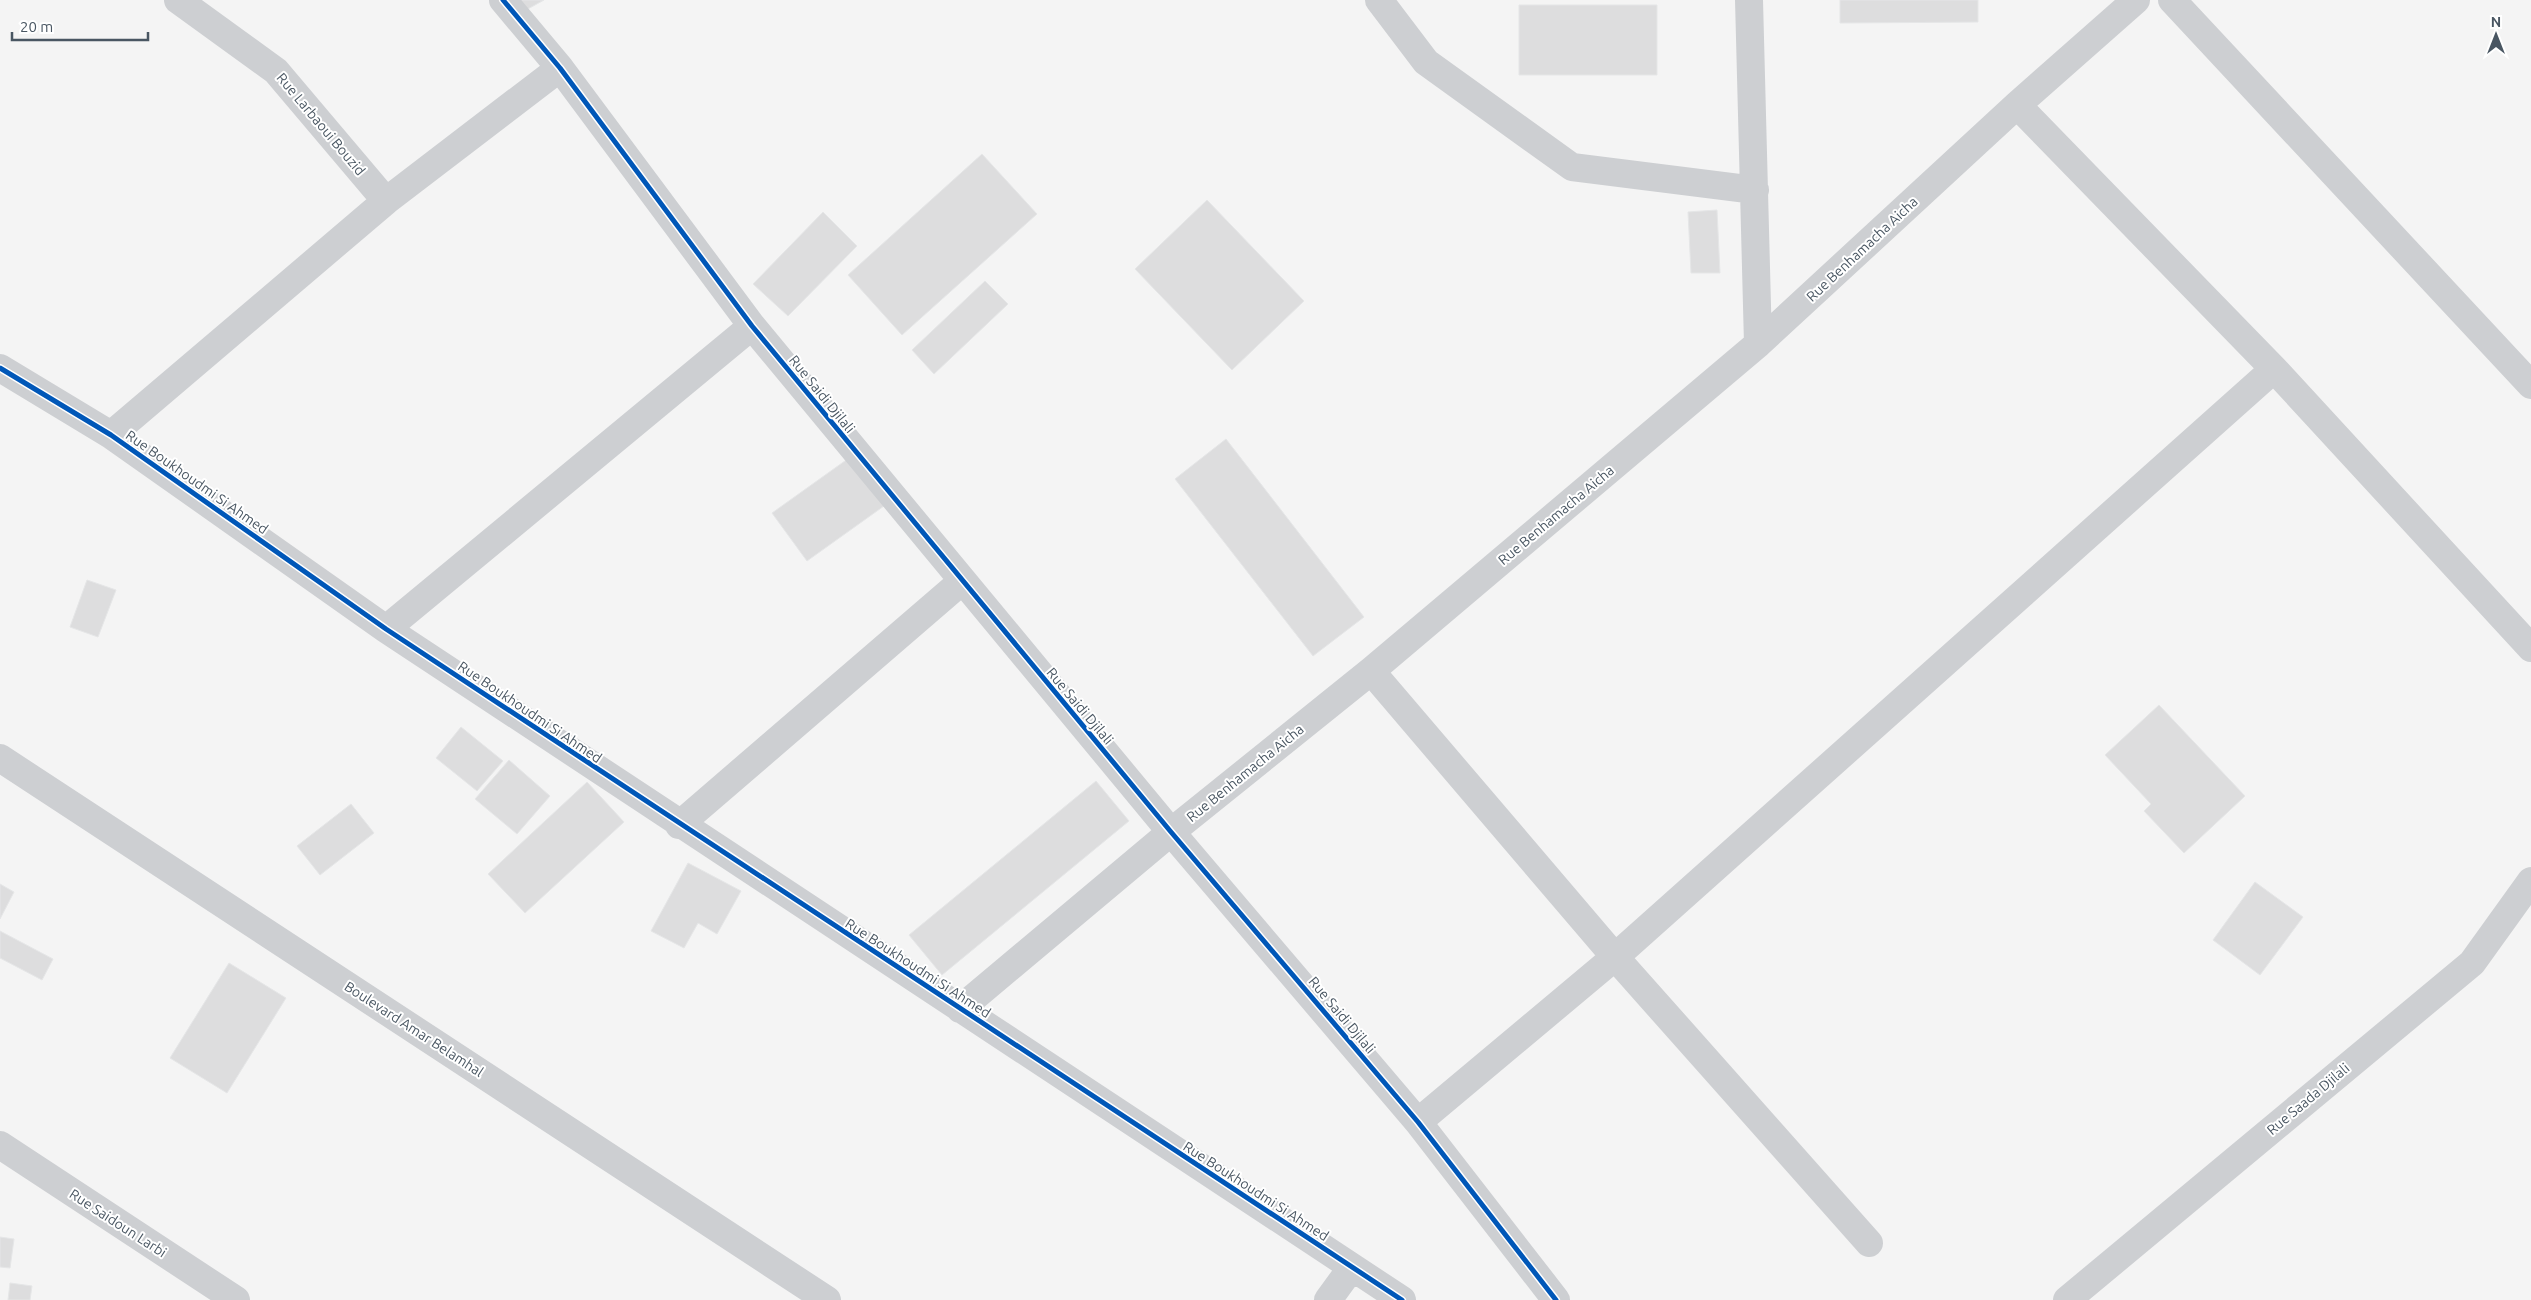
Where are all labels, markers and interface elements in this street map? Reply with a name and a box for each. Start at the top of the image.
scale bar [12,10,149,42]
north arrow [2471,10,2521,60]
text: N [2491,14,2501,30]
text: 20 m [20,18,53,35]
street label: Rue Larbaoui Bouzid [274,70,368,178]
street label: Rue Benhamacha Aicha [1803,193,1921,305]
street label: Rue Saidi Djilali [786,352,858,436]
street label: Rue Boukhoudmi Si Ahmed [123,427,271,537]
street label: Rue Benhamacha Aicha [1495,462,1617,568]
street label: Rue Boukhoudmi Si Ahmed [455,658,605,766]
street label: Rue Saidi Djilali [1043,664,1117,748]
street label: Rue Benhamacha Aicha [1183,721,1307,825]
street label: Rue Boukhoudmi Si Ahmed [842,915,994,1021]
street label: Rue Saidi Djilali [1305,973,1379,1057]
street label: Boulevard Amar Belamhal [341,978,487,1080]
street label: Rue Saada Djilali [2264,1060,2352,1138]
street label: Rue Boukhoudmi Si Ahmed [1180,1138,1332,1244]
street label: Rue Saidoun Larbi [67,1186,169,1260]

